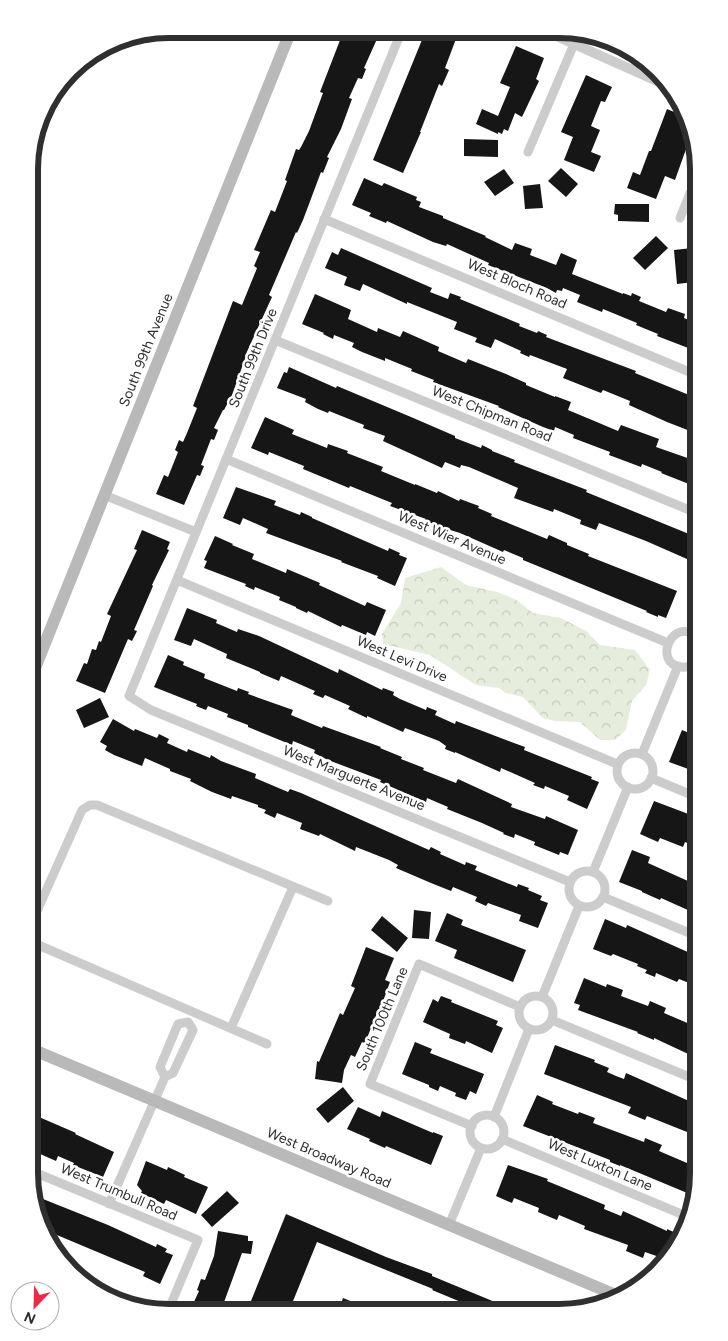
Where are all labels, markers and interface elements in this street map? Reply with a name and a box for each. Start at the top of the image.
street label: West Bloch Road [465,255,569,313]
street label: South 99th Avenue [115,290,177,409]
street label: South 99th Drive [225,305,281,410]
street label: West Chipman Road [430,382,554,446]
street label: West Wier Avenue [395,508,509,569]
street label: West Levi Drive [354,632,450,686]
street label: West Marguerte Avenue [281,742,428,814]
street label: South 100th Lane [352,964,412,1074]
street label: West Broadway Road [264,1124,394,1192]
street label: West Luxton Lane [545,1135,655,1195]
street label: West Trumbull Road [58,1160,180,1224]
north arrow [10,1281,60,1331]
text: N [22,1308,38,1327]

